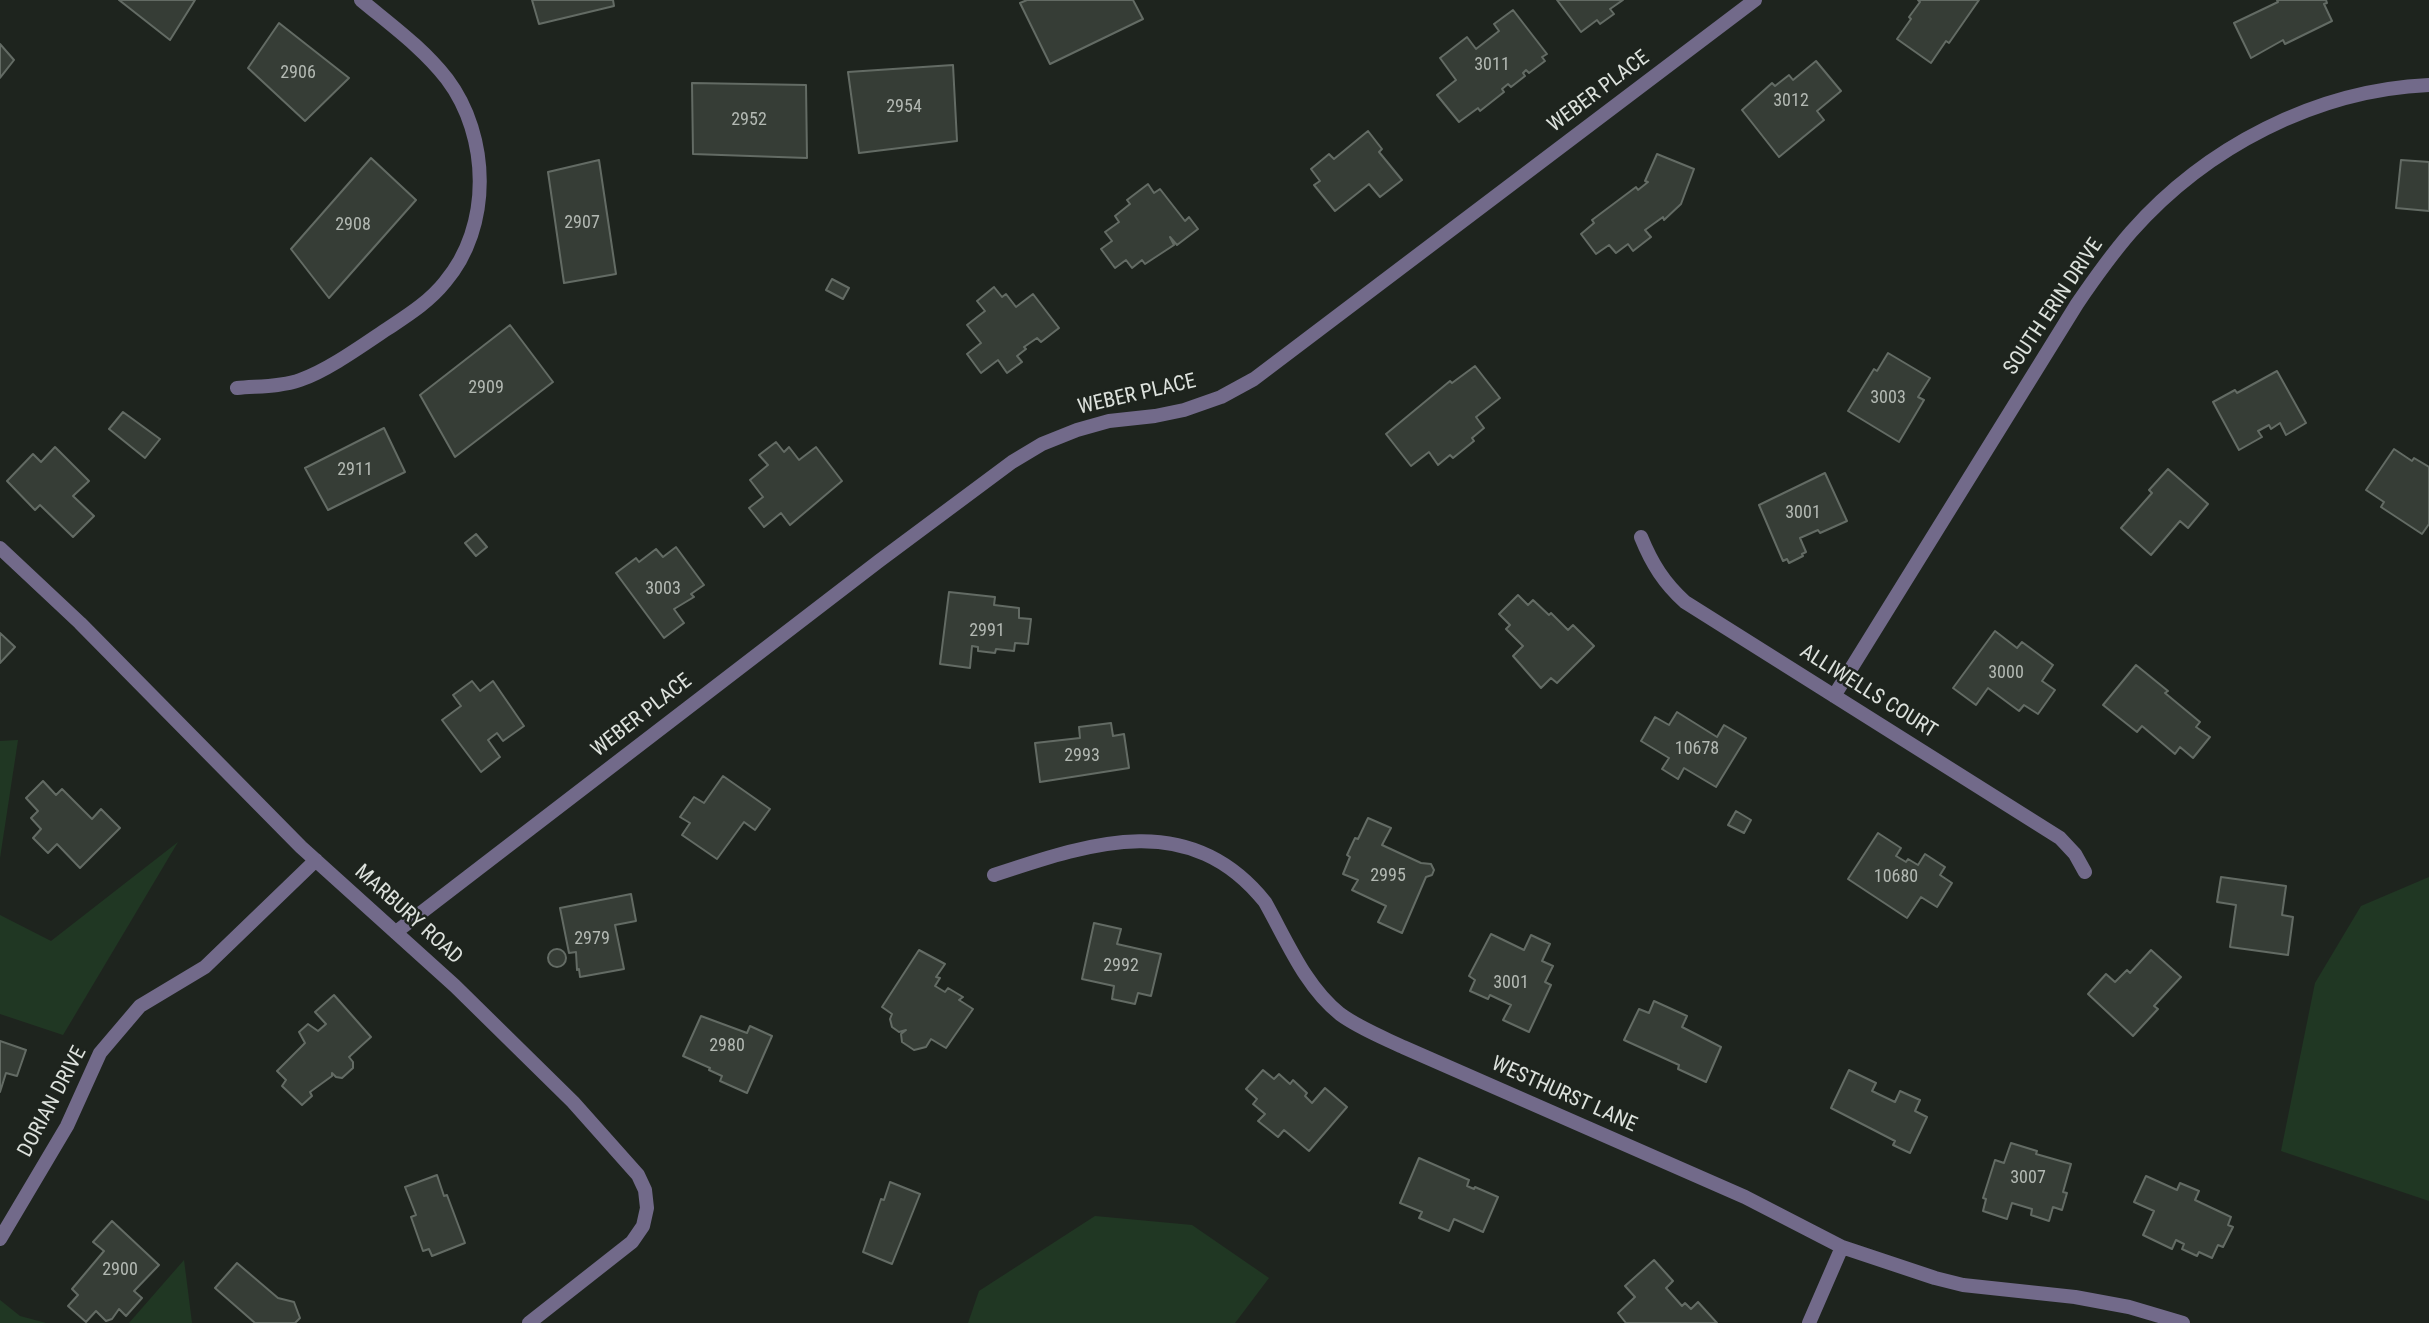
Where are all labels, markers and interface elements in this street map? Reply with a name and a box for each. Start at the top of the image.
street label: WEBER PLACE [1543,46,1655,138]
house number: 3011 [1474,54,1510,76]
house number: 2906 [280,62,316,84]
house number: 3012 [1773,90,1809,112]
house number: 2954 [886,96,922,118]
house number: 2952 [731,109,767,131]
house number: 2907 [564,212,600,234]
house number: 2908 [335,214,371,236]
street label: SOUTH ERIN DRIVE [1999,234,2109,380]
street label: WEBER PLACE [1075,369,1199,421]
house number: 2909 [468,377,504,399]
house number: 3003 [1870,387,1906,409]
house number: 2911 [337,459,373,481]
house number: 3001 [1785,502,1821,524]
house number: 3003 [645,578,681,600]
house number: 2991 [969,620,1005,642]
street label: ALLIWELLS COURT [1795,640,1941,744]
house number: 3000 [1988,662,2024,684]
street label: WEBER PLACE [587,669,697,763]
house number: 10678 [1675,738,1719,760]
house number: 2993 [1064,745,1100,767]
street label: MARBURY ROAD [349,860,467,970]
house number: 2995 [1370,865,1406,887]
house number: 10680 [1874,866,1918,888]
house number: 2979 [574,928,610,950]
house number: 2992 [1103,955,1139,977]
house number: 3001 [1493,972,1529,994]
house number: 2980 [709,1035,745,1057]
street label: DORIAN DRIVE [13,1042,93,1162]
street label: WESTHURST LANE [1487,1052,1641,1138]
house number: 3007 [2010,1167,2046,1189]
house number: 2900 [102,1259,138,1281]

